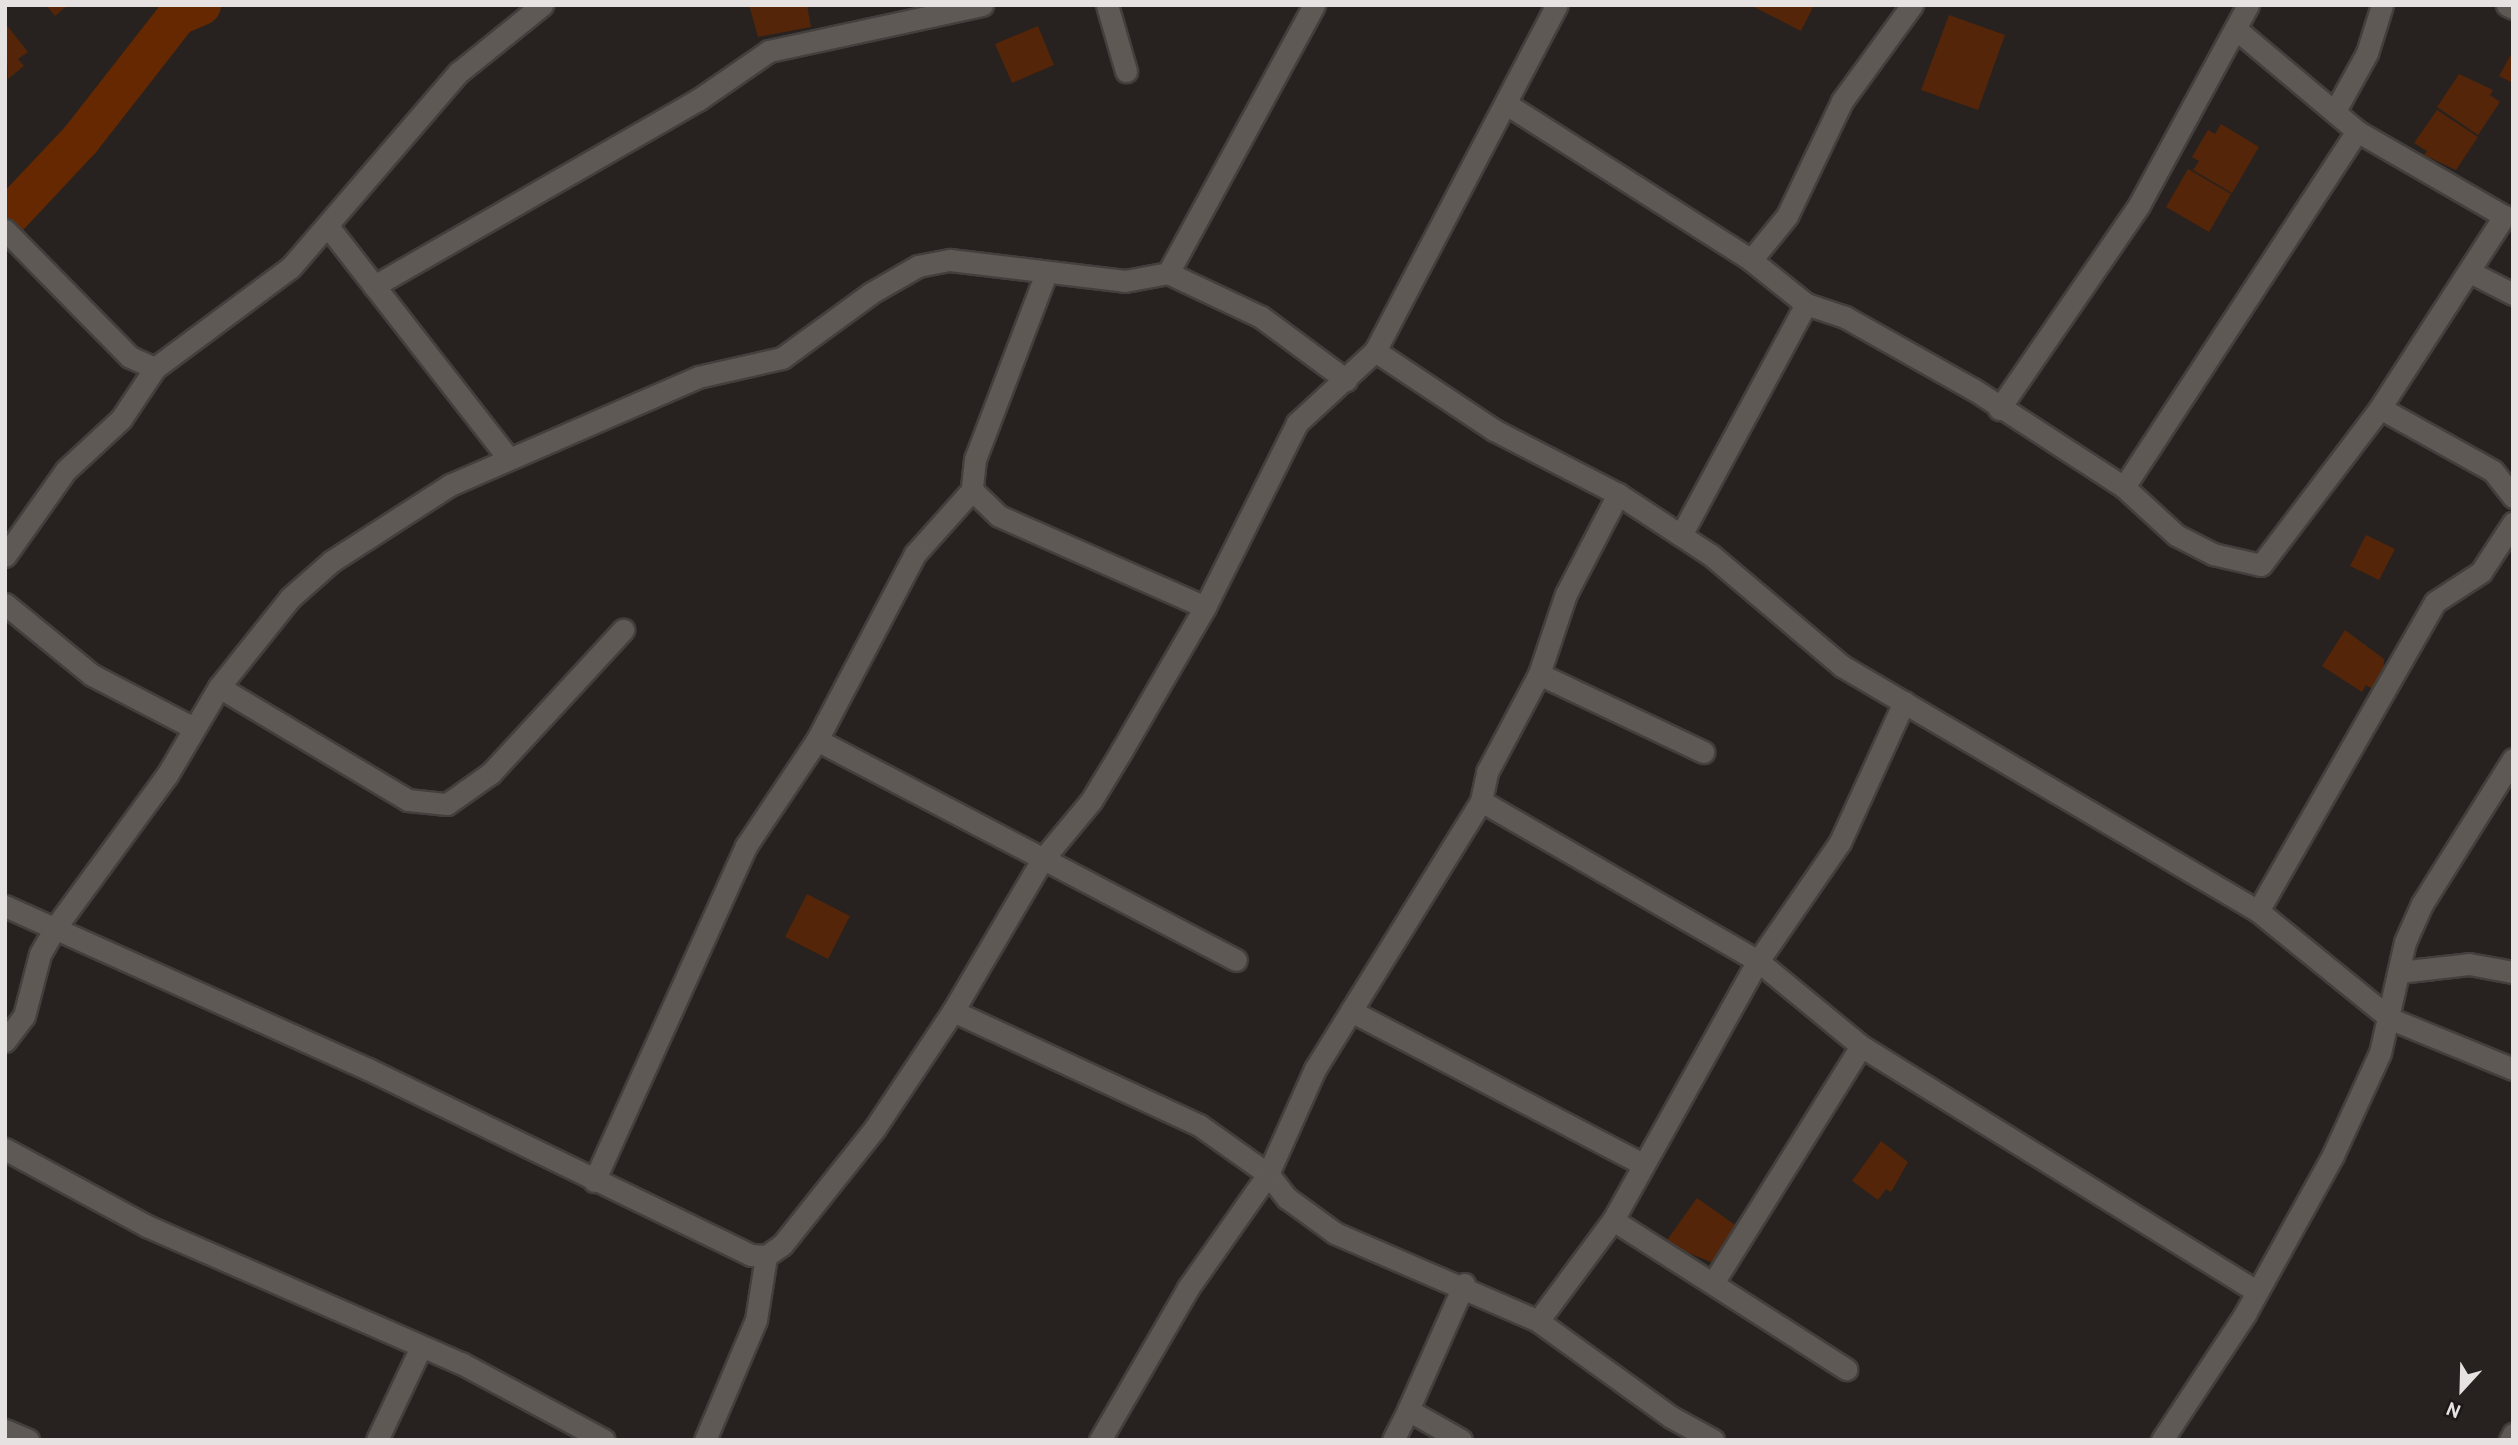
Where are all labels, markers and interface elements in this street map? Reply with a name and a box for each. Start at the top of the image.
north arrow [2427,1354,2497,1424]
text: N [2443,1395,2465,1422]

